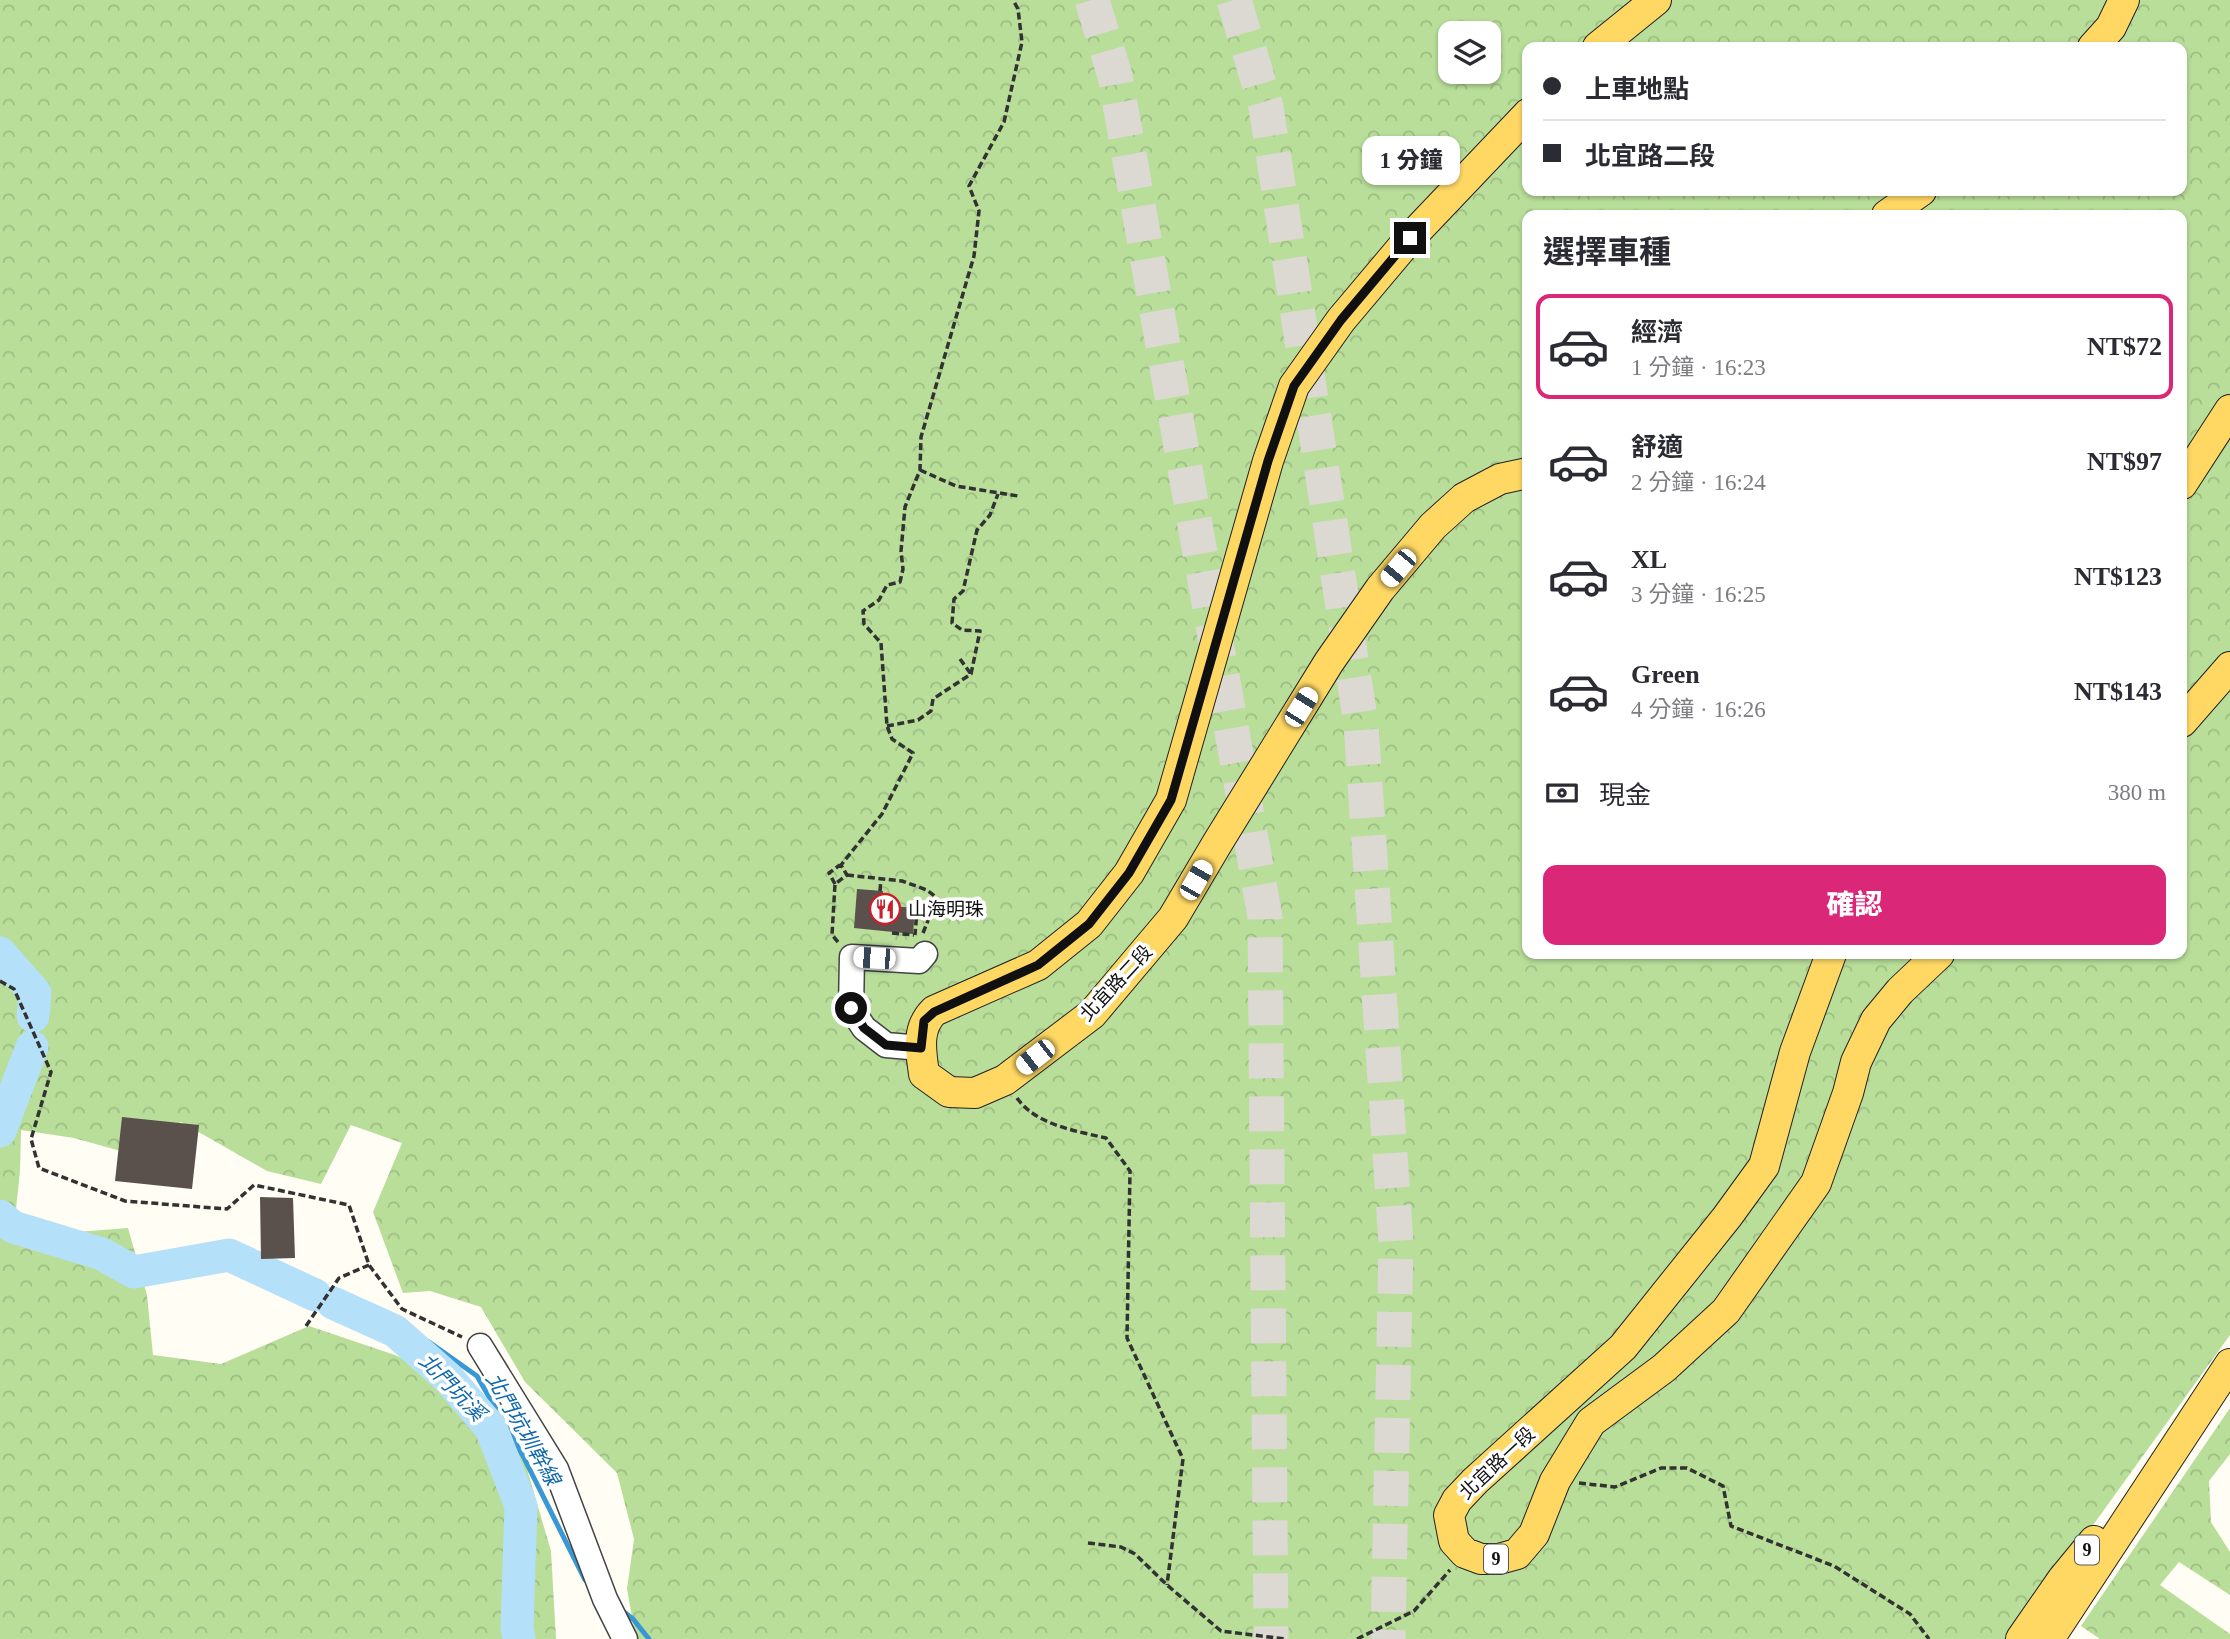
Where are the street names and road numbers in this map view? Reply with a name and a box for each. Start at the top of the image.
street label: 北宜路二段 [1076,941,1156,1025]
street label: 北宜路一段 [1455,1423,1539,1503]
road number: 9 [2075,1535,2099,1564]
road number: 9 [1484,1544,1508,1574]

